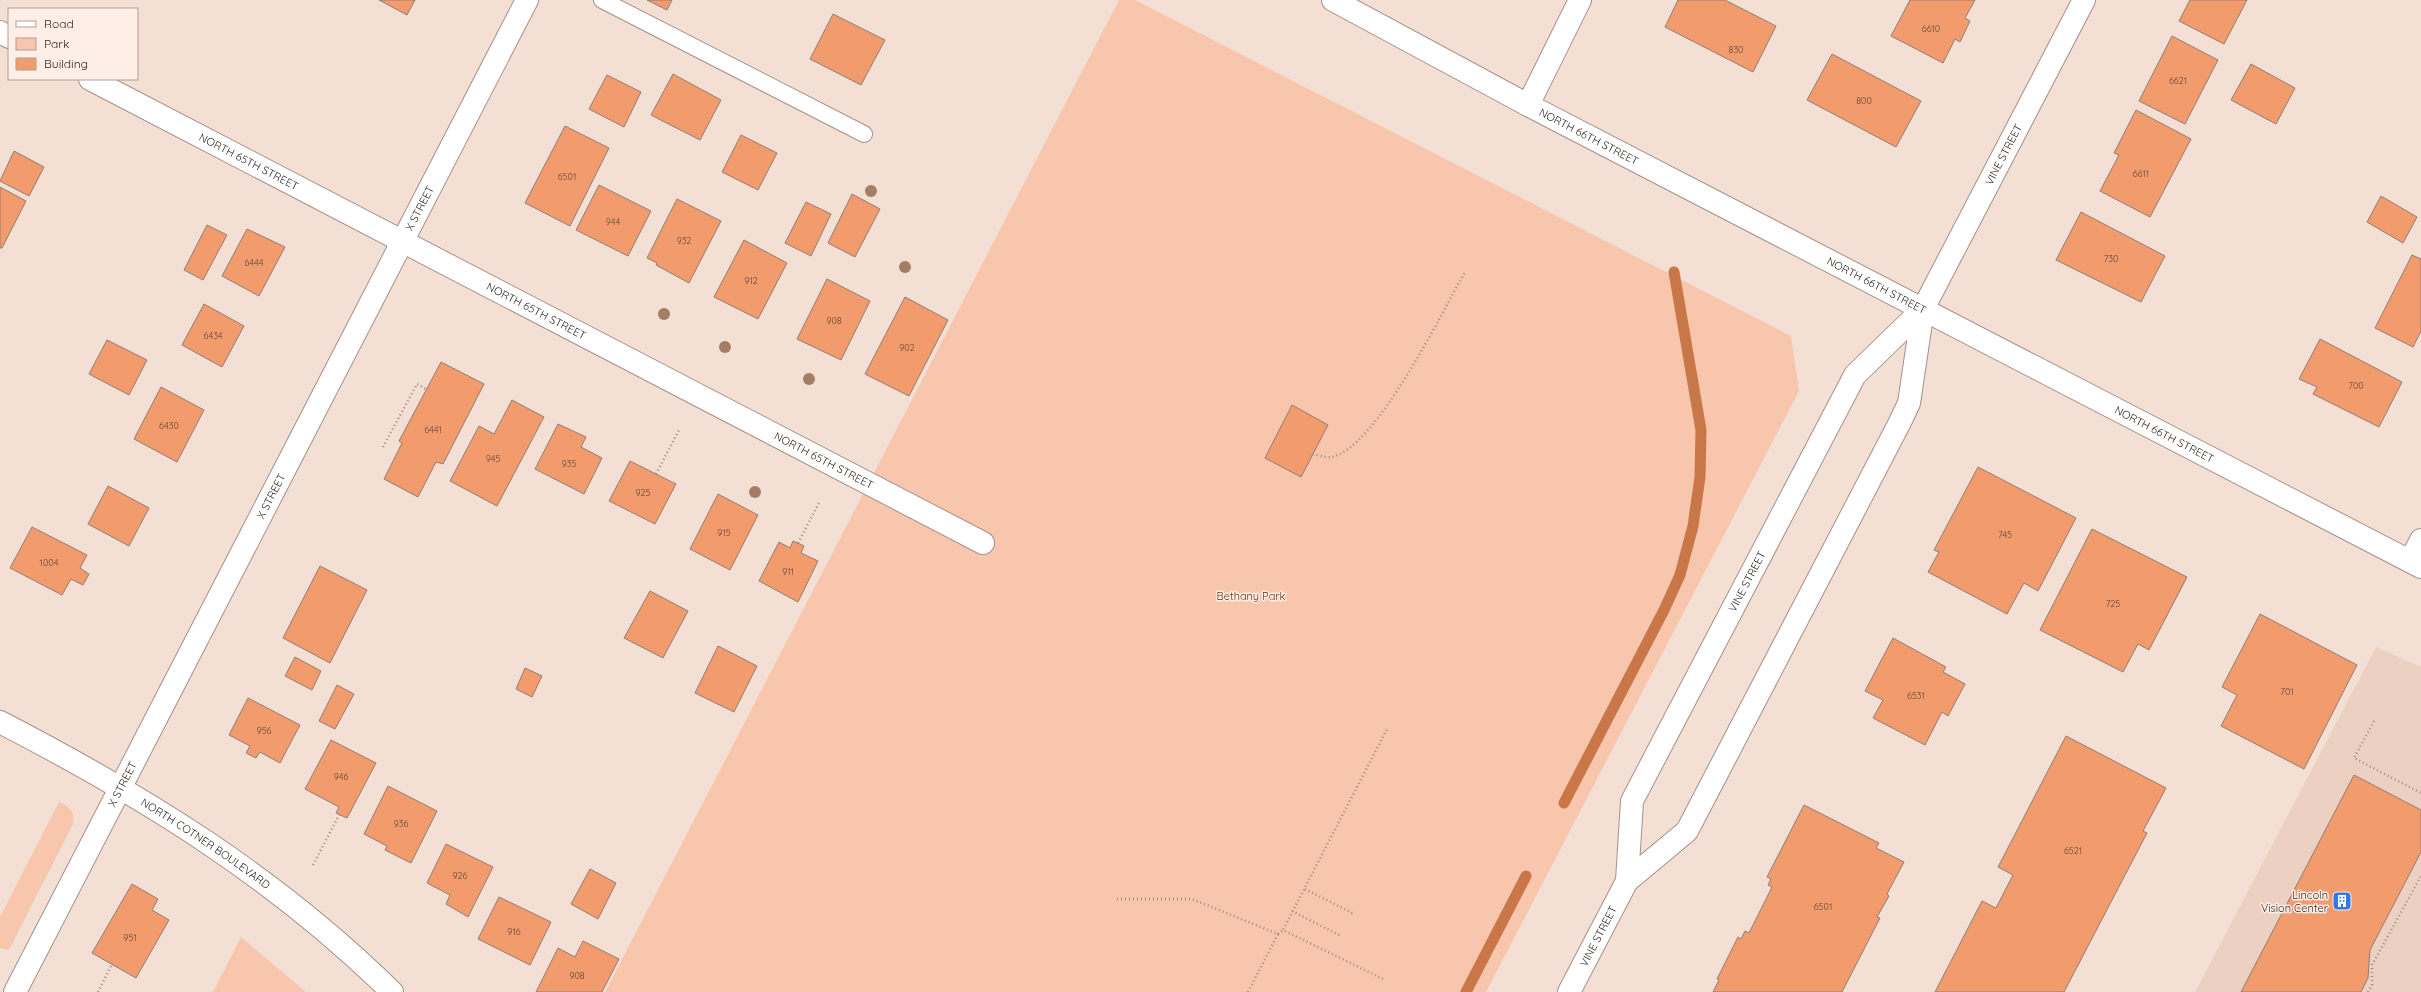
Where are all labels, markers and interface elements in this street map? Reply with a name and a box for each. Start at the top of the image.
legend [8,8,138,80]
text: Road [44,16,74,31]
house number: 6610 [1922,23,1940,34]
text: Park [44,36,69,51]
house number: 830 [1729,44,1743,55]
text: Building [44,56,88,71]
house number: 6621 [2169,75,2187,86]
house number: 800 [1856,95,1872,106]
street label: NORTH 66TH STREET [1537,105,1641,168]
street label: VINE STREET [1982,121,2025,187]
street label: NORTH 65TH STREET [197,130,301,193]
house number: 6611 [2133,168,2149,179]
house number: 6501 [558,171,576,182]
street label: X STREET [402,183,437,233]
house number: 944 [606,216,621,227]
house number: 932 [677,235,691,246]
house number: 730 [2104,253,2118,264]
street label: NORTH 66TH STREET [1825,254,1929,317]
house number: 6444 [244,257,264,268]
house number: 912 [744,275,758,286]
street label: NORTH 65TH STREET [484,279,589,343]
house number: 908 [826,315,842,326]
house number: 6434 [203,330,223,341]
house number: 902 [899,342,915,353]
house number: 700 [2348,380,2364,391]
street label: NORTH 66TH STREET [2112,403,2217,466]
house number: 6430 [159,420,179,431]
house number: 6441 [424,424,442,435]
street label: NORTH 65TH STREET [772,429,876,492]
house number: 945 [486,453,500,464]
house number: 935 [562,458,576,469]
street label: X STREET [253,471,289,521]
house number: 925 [636,487,651,498]
house number: 915 [717,527,731,538]
house number: 745 [1998,529,2012,540]
street label: VINE STREET [1725,548,1769,614]
house number: 1004 [40,557,59,568]
house number: 911 [782,566,794,577]
park label: Bethany Park [1217,589,1286,603]
house number: 725 [2106,598,2120,609]
house number: 701 [2280,686,2294,697]
house number: 6531 [1907,690,1925,701]
house number: 956 [257,725,272,736]
street label: X STREET [105,759,140,809]
house number: 946 [334,771,348,782]
street label: NORTH COTNER BOULEVARD [138,795,273,892]
house number: 936 [394,818,408,829]
house number: 6521 [2064,845,2082,856]
house number: 926 [453,870,468,881]
place label: Lincoln Vision Center [2261,888,2329,915]
building icon: Lincoln Vision Center [2331,890,2353,912]
house number: 6501 [1814,901,1832,912]
street label: VINE STREET [1577,903,1620,969]
house number: 916 [507,926,521,937]
house number: 951 [123,932,137,943]
house number: 908 [569,970,585,981]

